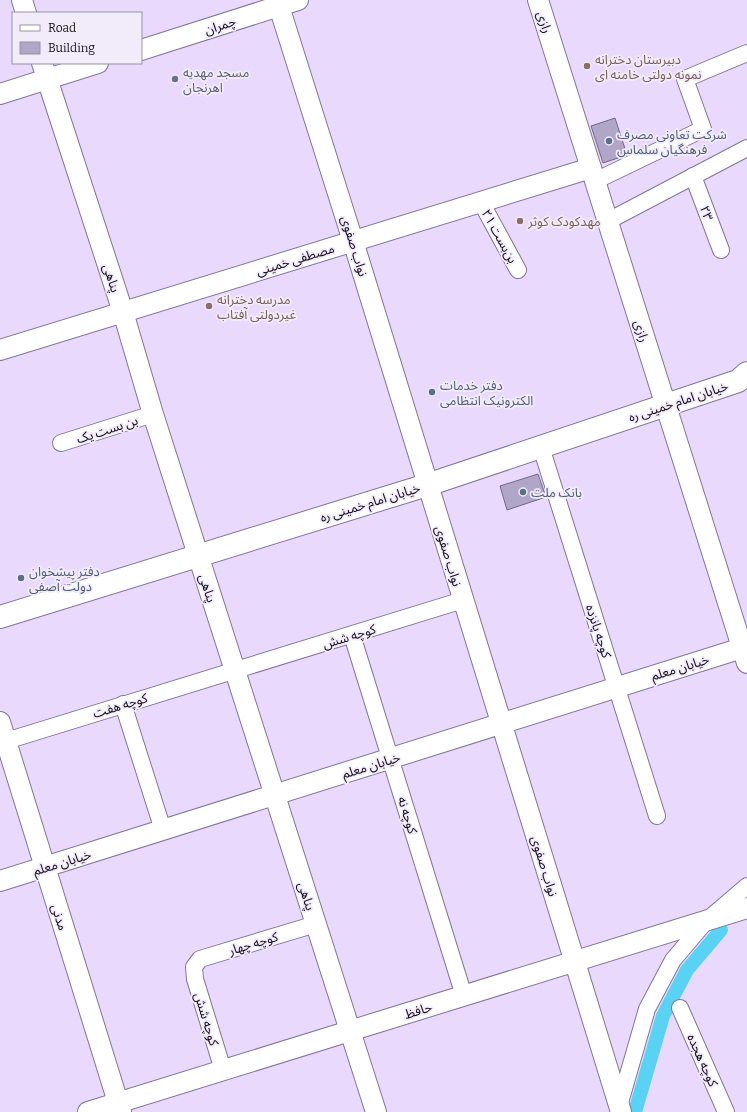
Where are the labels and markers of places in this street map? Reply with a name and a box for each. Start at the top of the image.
place label: دبیرستان دخترانه نمونه دولتی خامنه ای [595,52,702,83]
marker: دبیرستان دخترانه نمونه دولتی خامنه ای [582,61,592,71]
place label: مسجد مهدیه اهرنجان [183,65,249,96]
marker: مسجد مهدیه اهرنجان [170,74,180,84]
place label: شرکت تعاونی مصرف فرهنگیان سلماس [617,127,727,158]
marker: شرکت تعاونی مصرف فرهنگیان سلماس [604,136,614,146]
place label: مهدکودک کوثر [527,214,601,230]
marker: مهدکودک کوثر [515,216,525,226]
place label: مدرسه دخترانه غیردولتی آفتاب [217,292,296,323]
marker: مدرسه دخترانه غیردولتی آفتاب [204,301,214,311]
place label: دفتر خدمات الکترونیک انتظامی [440,378,533,409]
marker: دفتر خدمات الکترونیک انتظامی [427,387,437,397]
place label: بانک ملت [531,485,582,500]
marker: بانک ملت [518,487,528,497]
place label: دفتر پیشخوان دولت آصفی [29,564,100,595]
marker: دفتر پیشخوان دولت آصفی [16,573,26,583]

